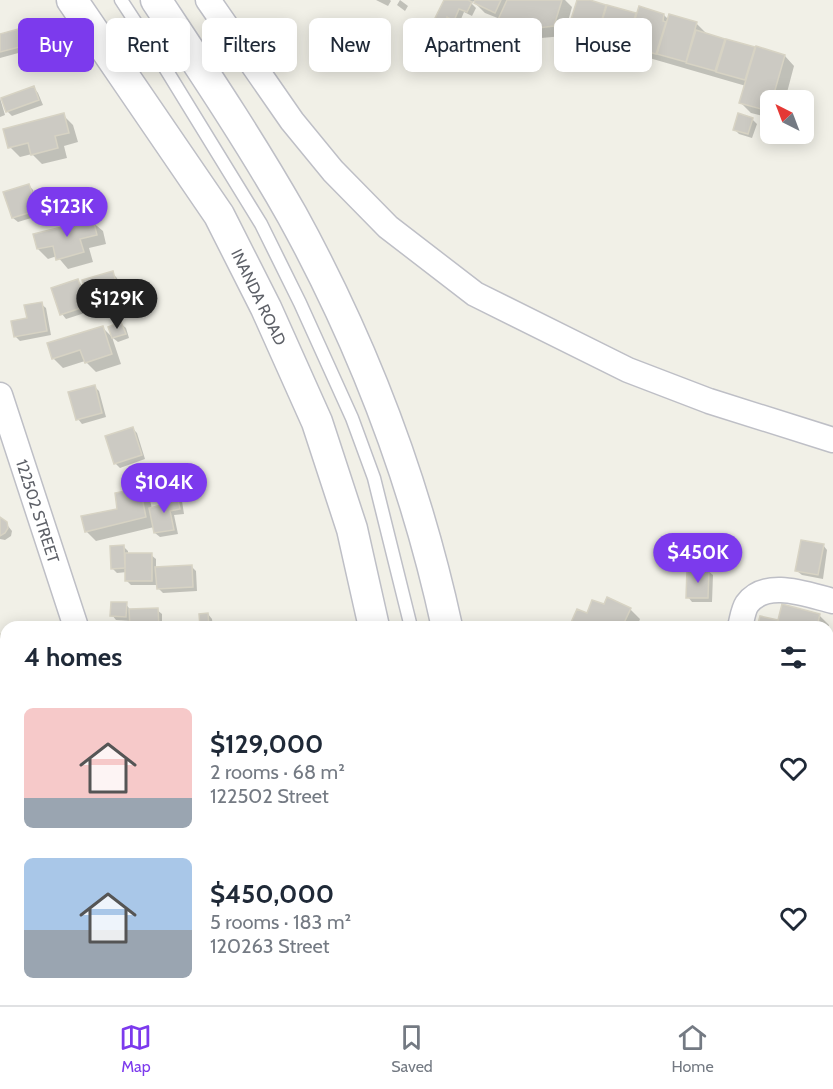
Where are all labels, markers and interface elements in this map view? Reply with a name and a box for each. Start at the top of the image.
chip: Buy [18,18,94,72]
chip: Rent [106,18,190,72]
chip: Filters [202,18,297,72]
chip: New [309,18,391,72]
chip: Apartment [403,18,542,72]
chip: House [554,18,652,72]
north arrow [760,90,814,144]
map controls [760,90,814,144]
pin: $123K [25,187,109,238]
text: $123K [41,194,93,218]
street label: INANDA ROAD [227,246,290,348]
pin: $129K [75,279,159,330]
text: $129K [90,286,144,310]
street label: 122502 STREET [12,457,63,566]
pin: $104K [122,463,206,514]
text: $104K [135,470,193,494]
pin: $450K [656,533,740,584]
text: $450K [667,540,729,564]
text: 4 homes [24,641,122,673]
icon: filters [777,641,810,674]
text: $129,000 [210,728,323,760]
icon: home [72,732,144,804]
icon: heart [777,752,810,785]
text: 2 rooms · 68 m² [210,760,345,784]
text: 122502 Street [210,784,329,808]
text: $450,000 [210,878,334,910]
icon: home [72,882,144,954]
icon: heart [777,902,810,935]
text: 5 rooms · 183 m² [210,910,351,934]
text: 120263 Street [210,934,330,958]
tab: Map [119,1021,152,1076]
tab: Saved [391,1021,433,1076]
tab: Home [672,1021,714,1076]

